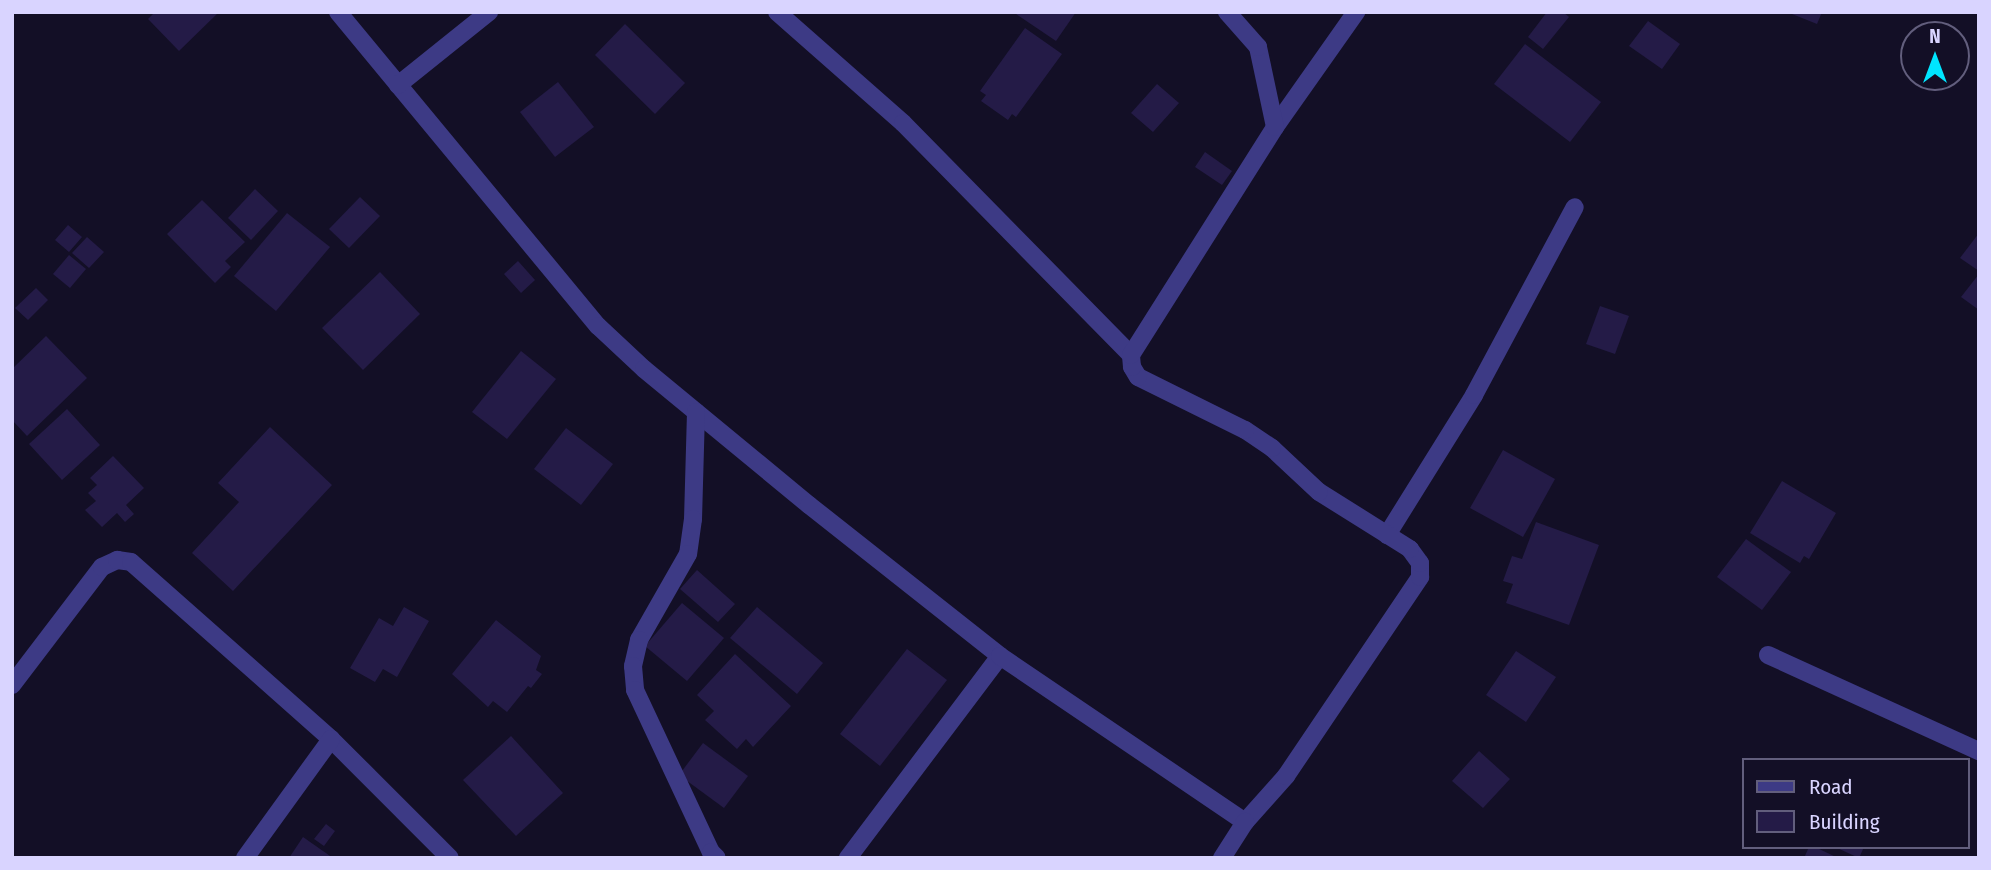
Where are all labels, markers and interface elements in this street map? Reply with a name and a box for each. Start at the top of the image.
north arrow [1900,21,1970,91]
text: N [1929,25,1941,48]
legend [1742,758,1970,849]
text: Road [1809,774,1853,800]
text: Building [1809,809,1880,835]

